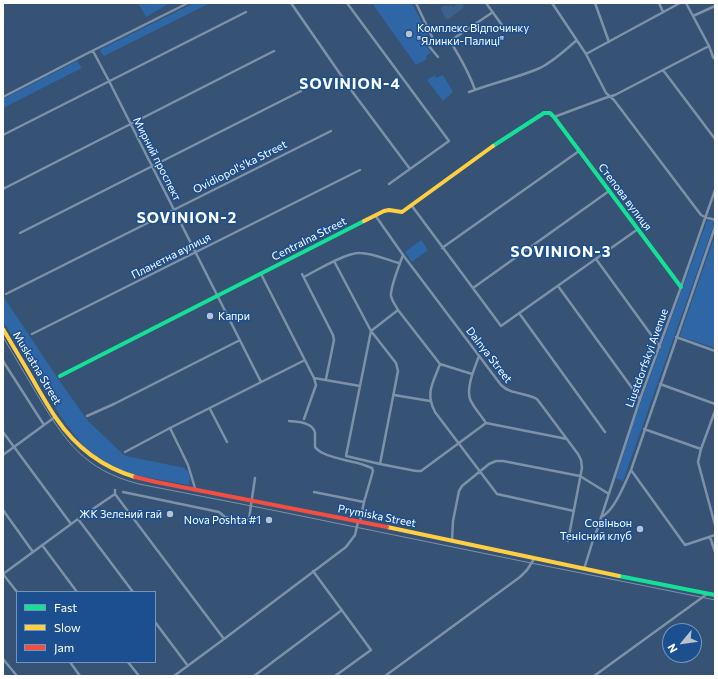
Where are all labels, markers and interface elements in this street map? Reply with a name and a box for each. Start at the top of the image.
place label: Комплекс Відпочинку "Ялинки-Палиці" [417,21,529,47]
marker: Комплекс Відпочинку "Ялинки-Палиці" [404,29,414,39]
district label: SOVINION-4 [299,75,401,93]
street label: Мирний проспект [130,115,184,203]
street label: Ovidiopol's'ka Street [191,138,289,196]
street label: Степова вулиця [595,161,655,233]
district label: SOVINION-2 [137,209,237,227]
street label: Centralna Street [269,214,349,264]
street label: Планетна вулиця [129,230,213,282]
district label: SOVINION-3 [511,243,611,261]
street label: Liustdorfskyi Avenue [623,307,671,409]
place label: Капри [218,309,250,323]
marker: Капри [205,311,215,321]
street label: Dalnya Street [463,324,515,386]
street label: Muskatna Street [10,329,64,407]
street label: Prymiska Street [337,502,417,530]
place label: ЖК Зелений гай [79,507,162,521]
marker: ЖК Зелений гай [165,509,175,519]
place label: Nova Poshta #1 [184,513,261,527]
marker: Nova Poshta #1 [264,515,274,525]
place label: Совіньон Тенісний клуб [560,516,632,542]
marker: Совіньон Тенісний клуб [635,524,645,534]
legend [16,591,156,663]
text: Fast [54,600,77,614]
text: Slow [54,620,81,634]
north arrow [662,623,702,663]
text: Jam [54,640,74,654]
text: N [664,642,680,655]

